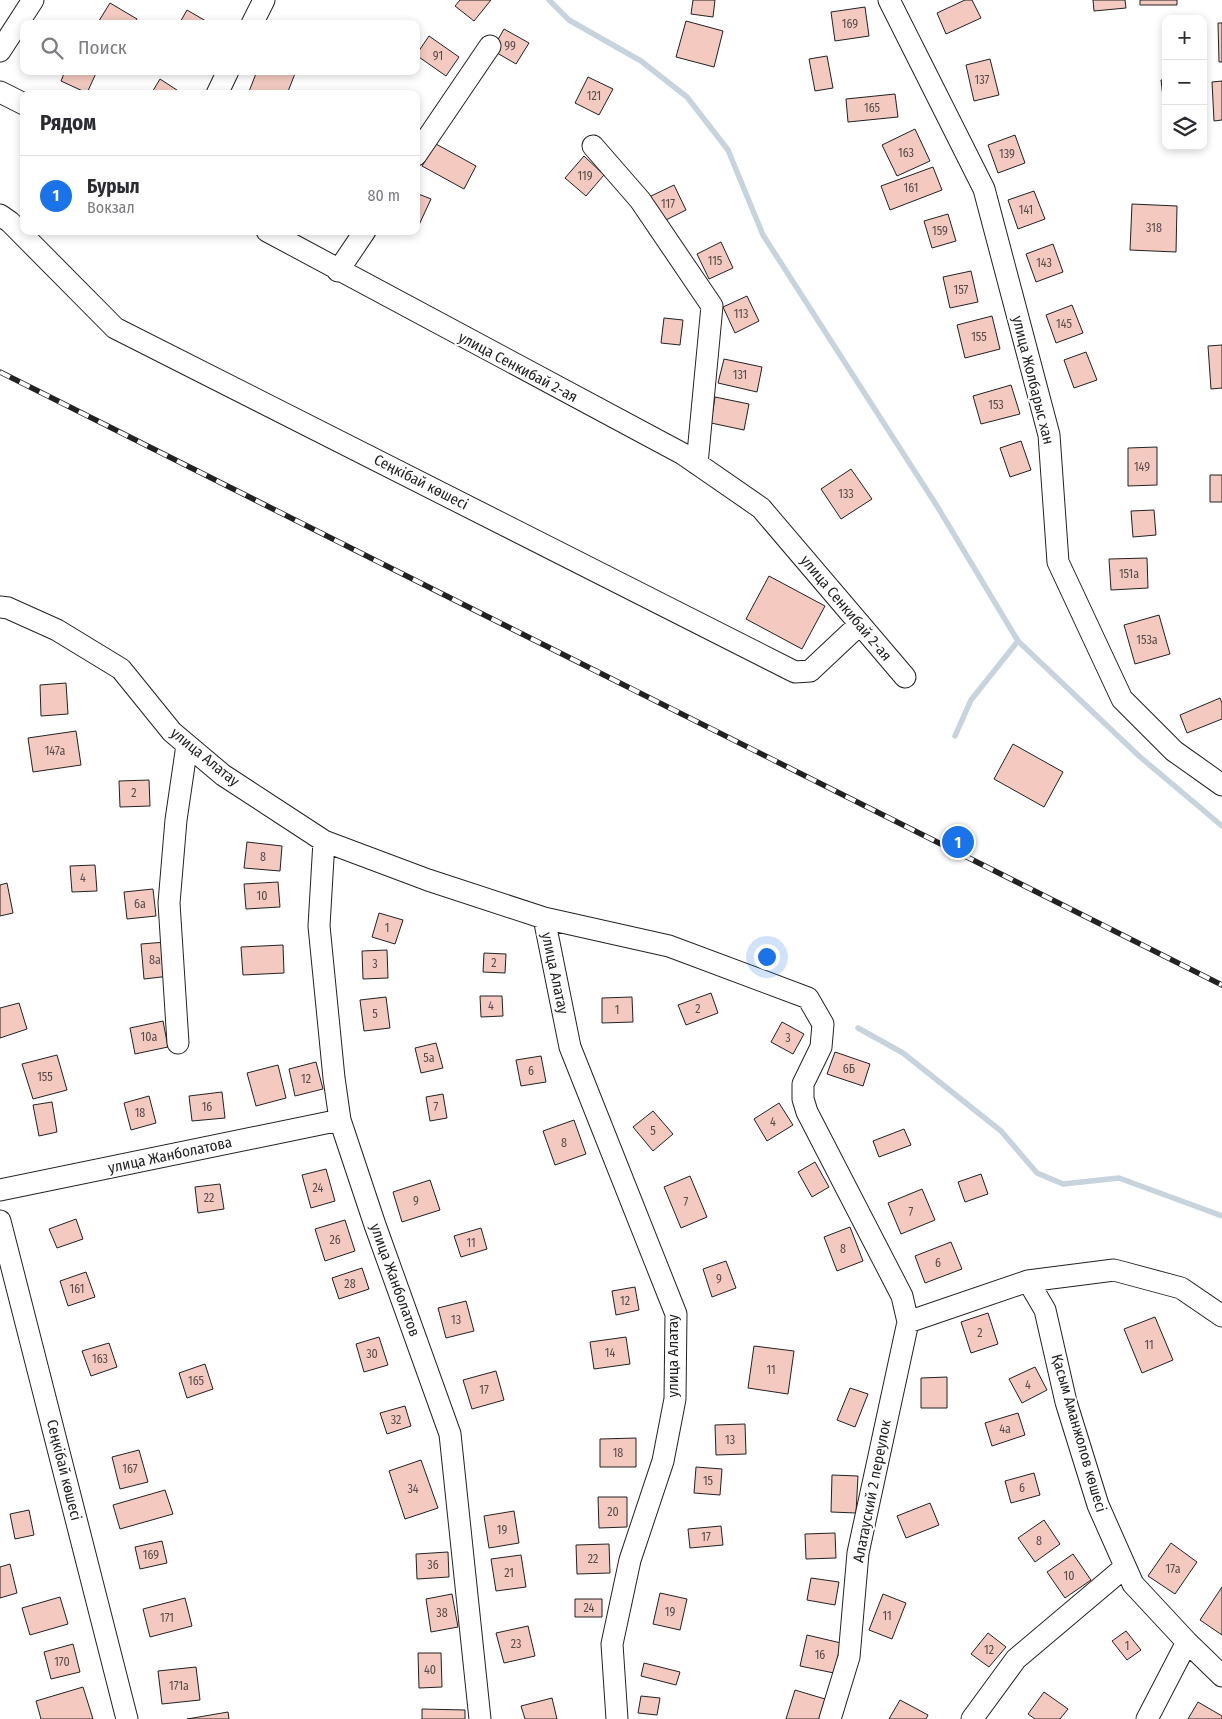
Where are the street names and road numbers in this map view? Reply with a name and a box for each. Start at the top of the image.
street label: улица Жолбарыс хан [1008,314,1058,446]
street label: улица Сенкибай 2-ая [455,328,581,406]
street label: Сеңкібай көшесі [371,451,471,513]
street label: улица Сенкибай 2-ая [797,552,895,664]
street label: улица Алатау [167,724,243,790]
street label: улица Алатау [538,930,573,1016]
street label: улица Жанболатова [106,1133,234,1177]
street label: улица Жанболатов [366,1221,424,1339]
street label: улица Алатау [664,1314,682,1398]
street label: Қасым Аманжолов көшесі [1048,1352,1110,1514]
street label: Сеңкібай көшесі [43,1418,85,1522]
street label: Алатауский 2 переулок [849,1418,895,1564]

